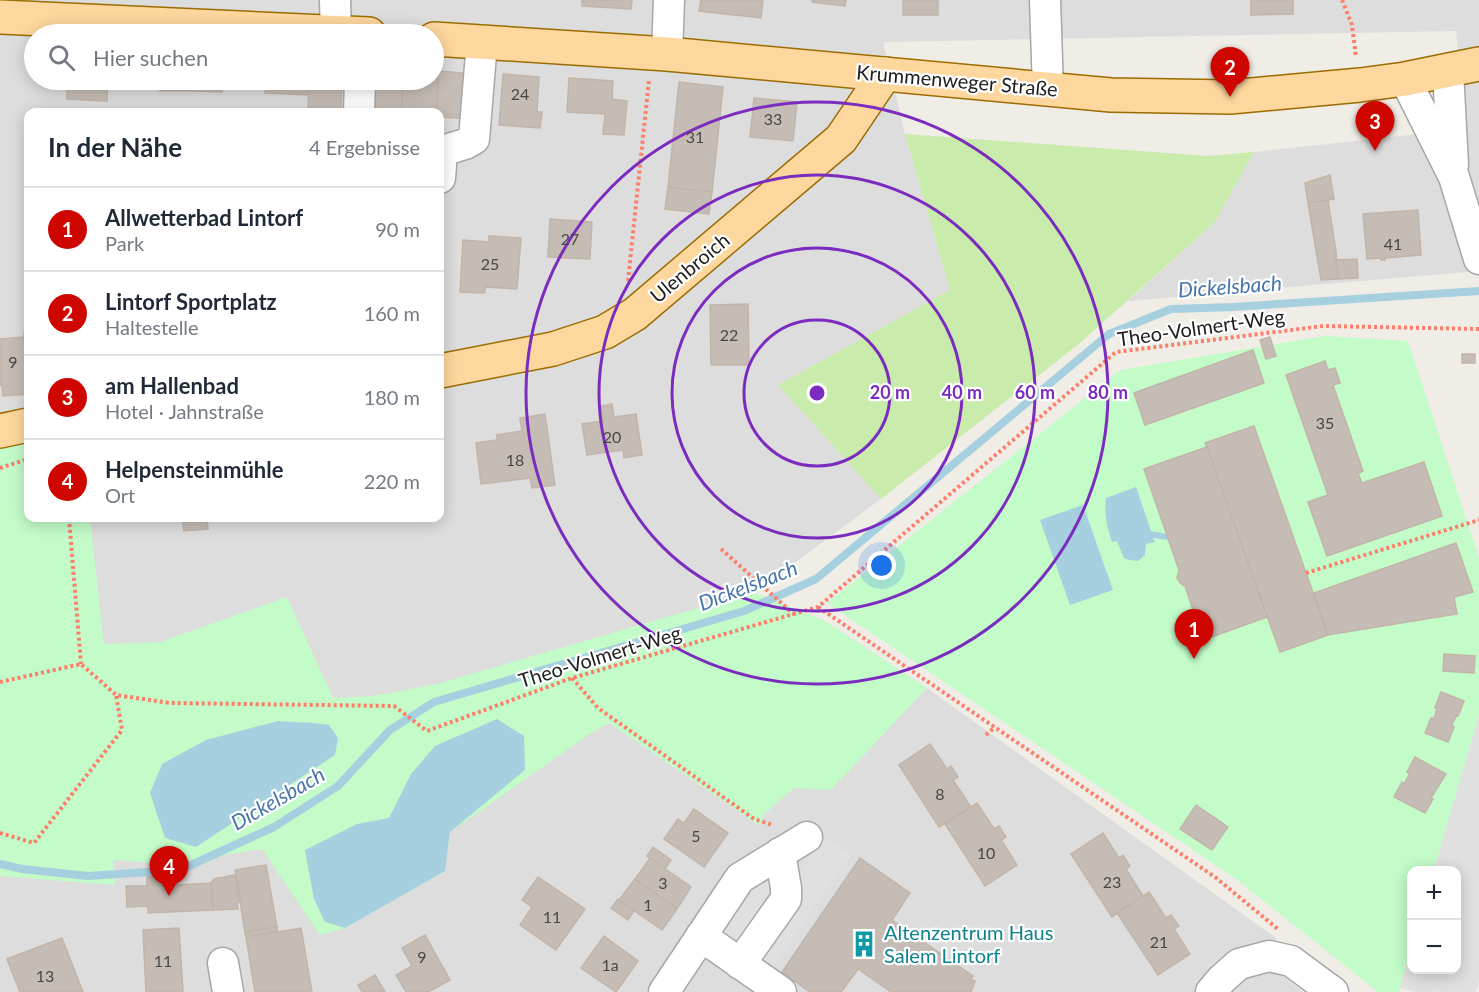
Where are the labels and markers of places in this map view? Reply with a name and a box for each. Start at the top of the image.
pin: 2 [1210,48,1250,97]
pin: 3 [1356,102,1394,151]
centre of rings [807,383,827,403]
pin: 1 [1174,610,1214,659]
pin: 4 [150,846,188,896]
place label: Altenzentrum Haus Salem Lintorf [884,920,1053,967]
building icon: Altenzentrum Haus Salem Lintorf [849,929,879,959]

